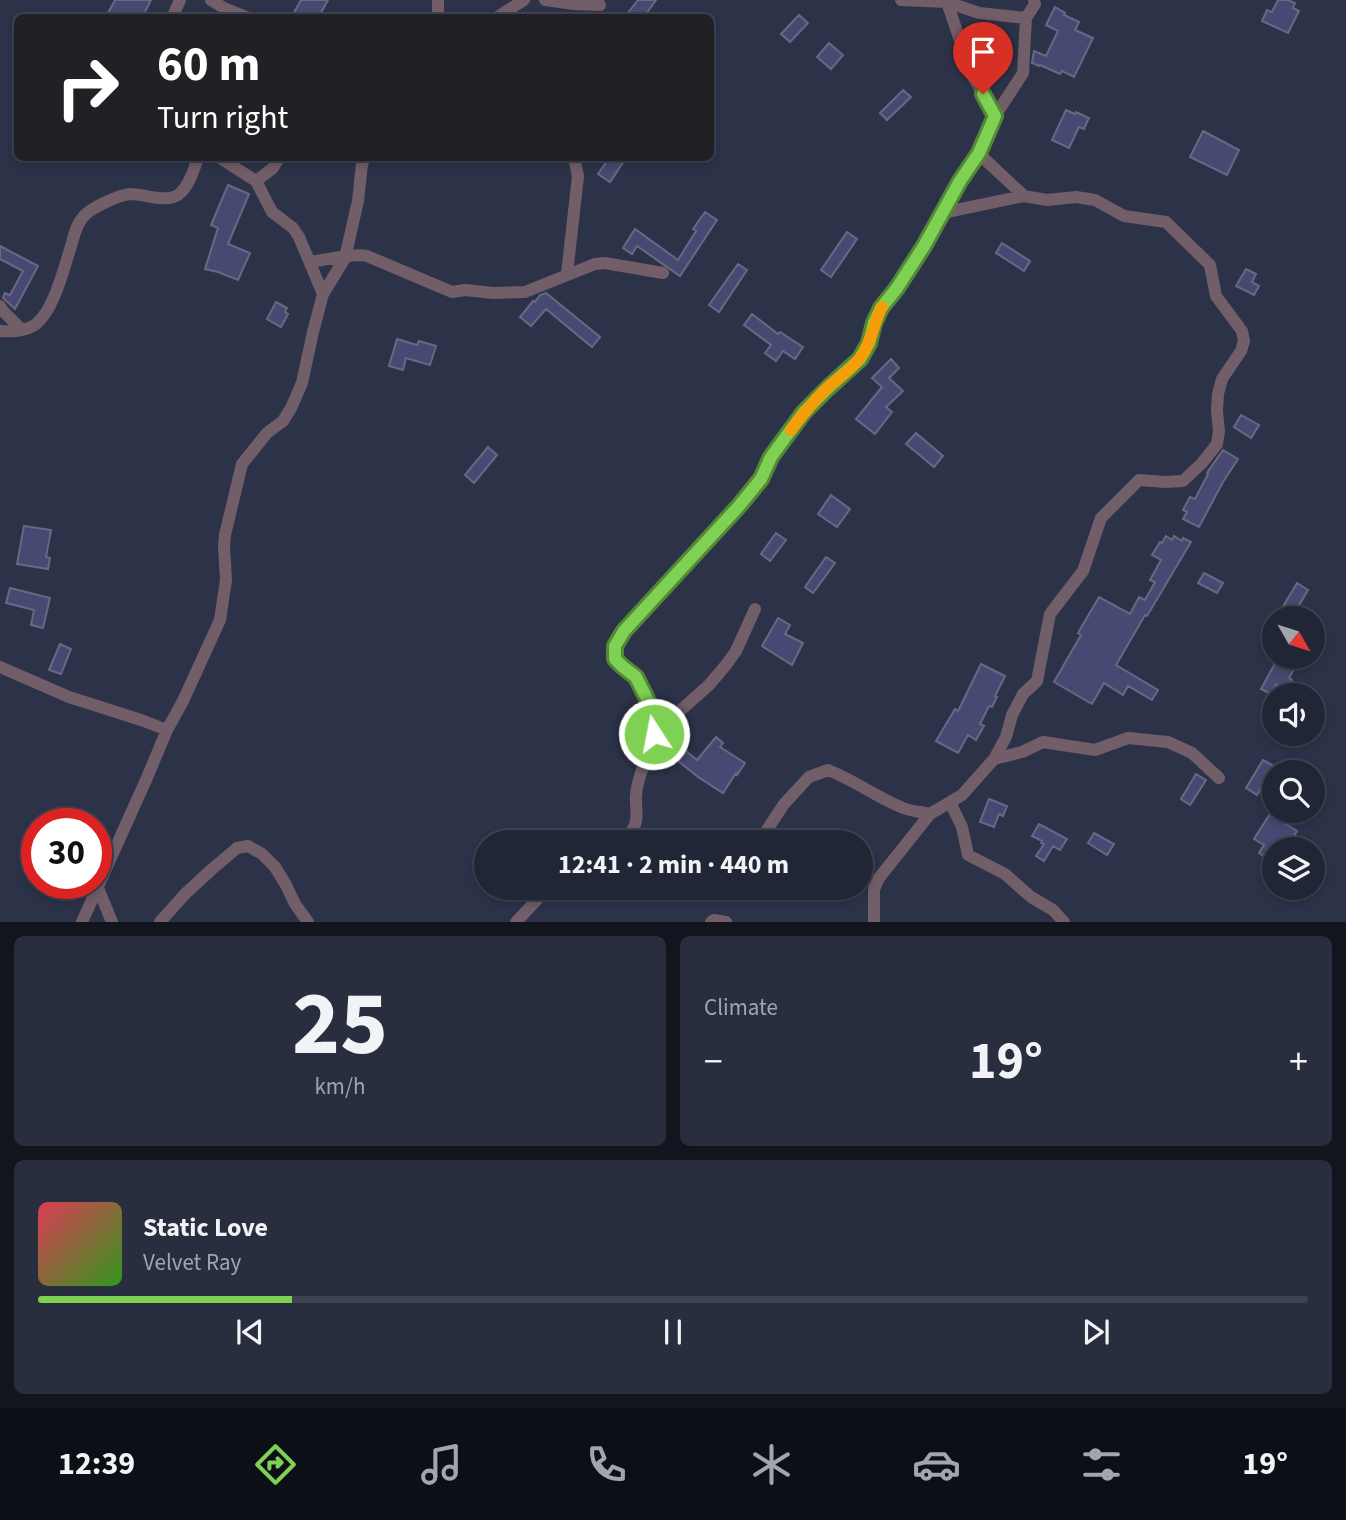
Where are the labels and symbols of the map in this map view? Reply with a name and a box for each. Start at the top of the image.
pin [953,22,1013,94]
north arrow [1262,606,1325,668]
position arrow [617,697,691,771]
speed limit sign: 30 [21,808,112,899]

